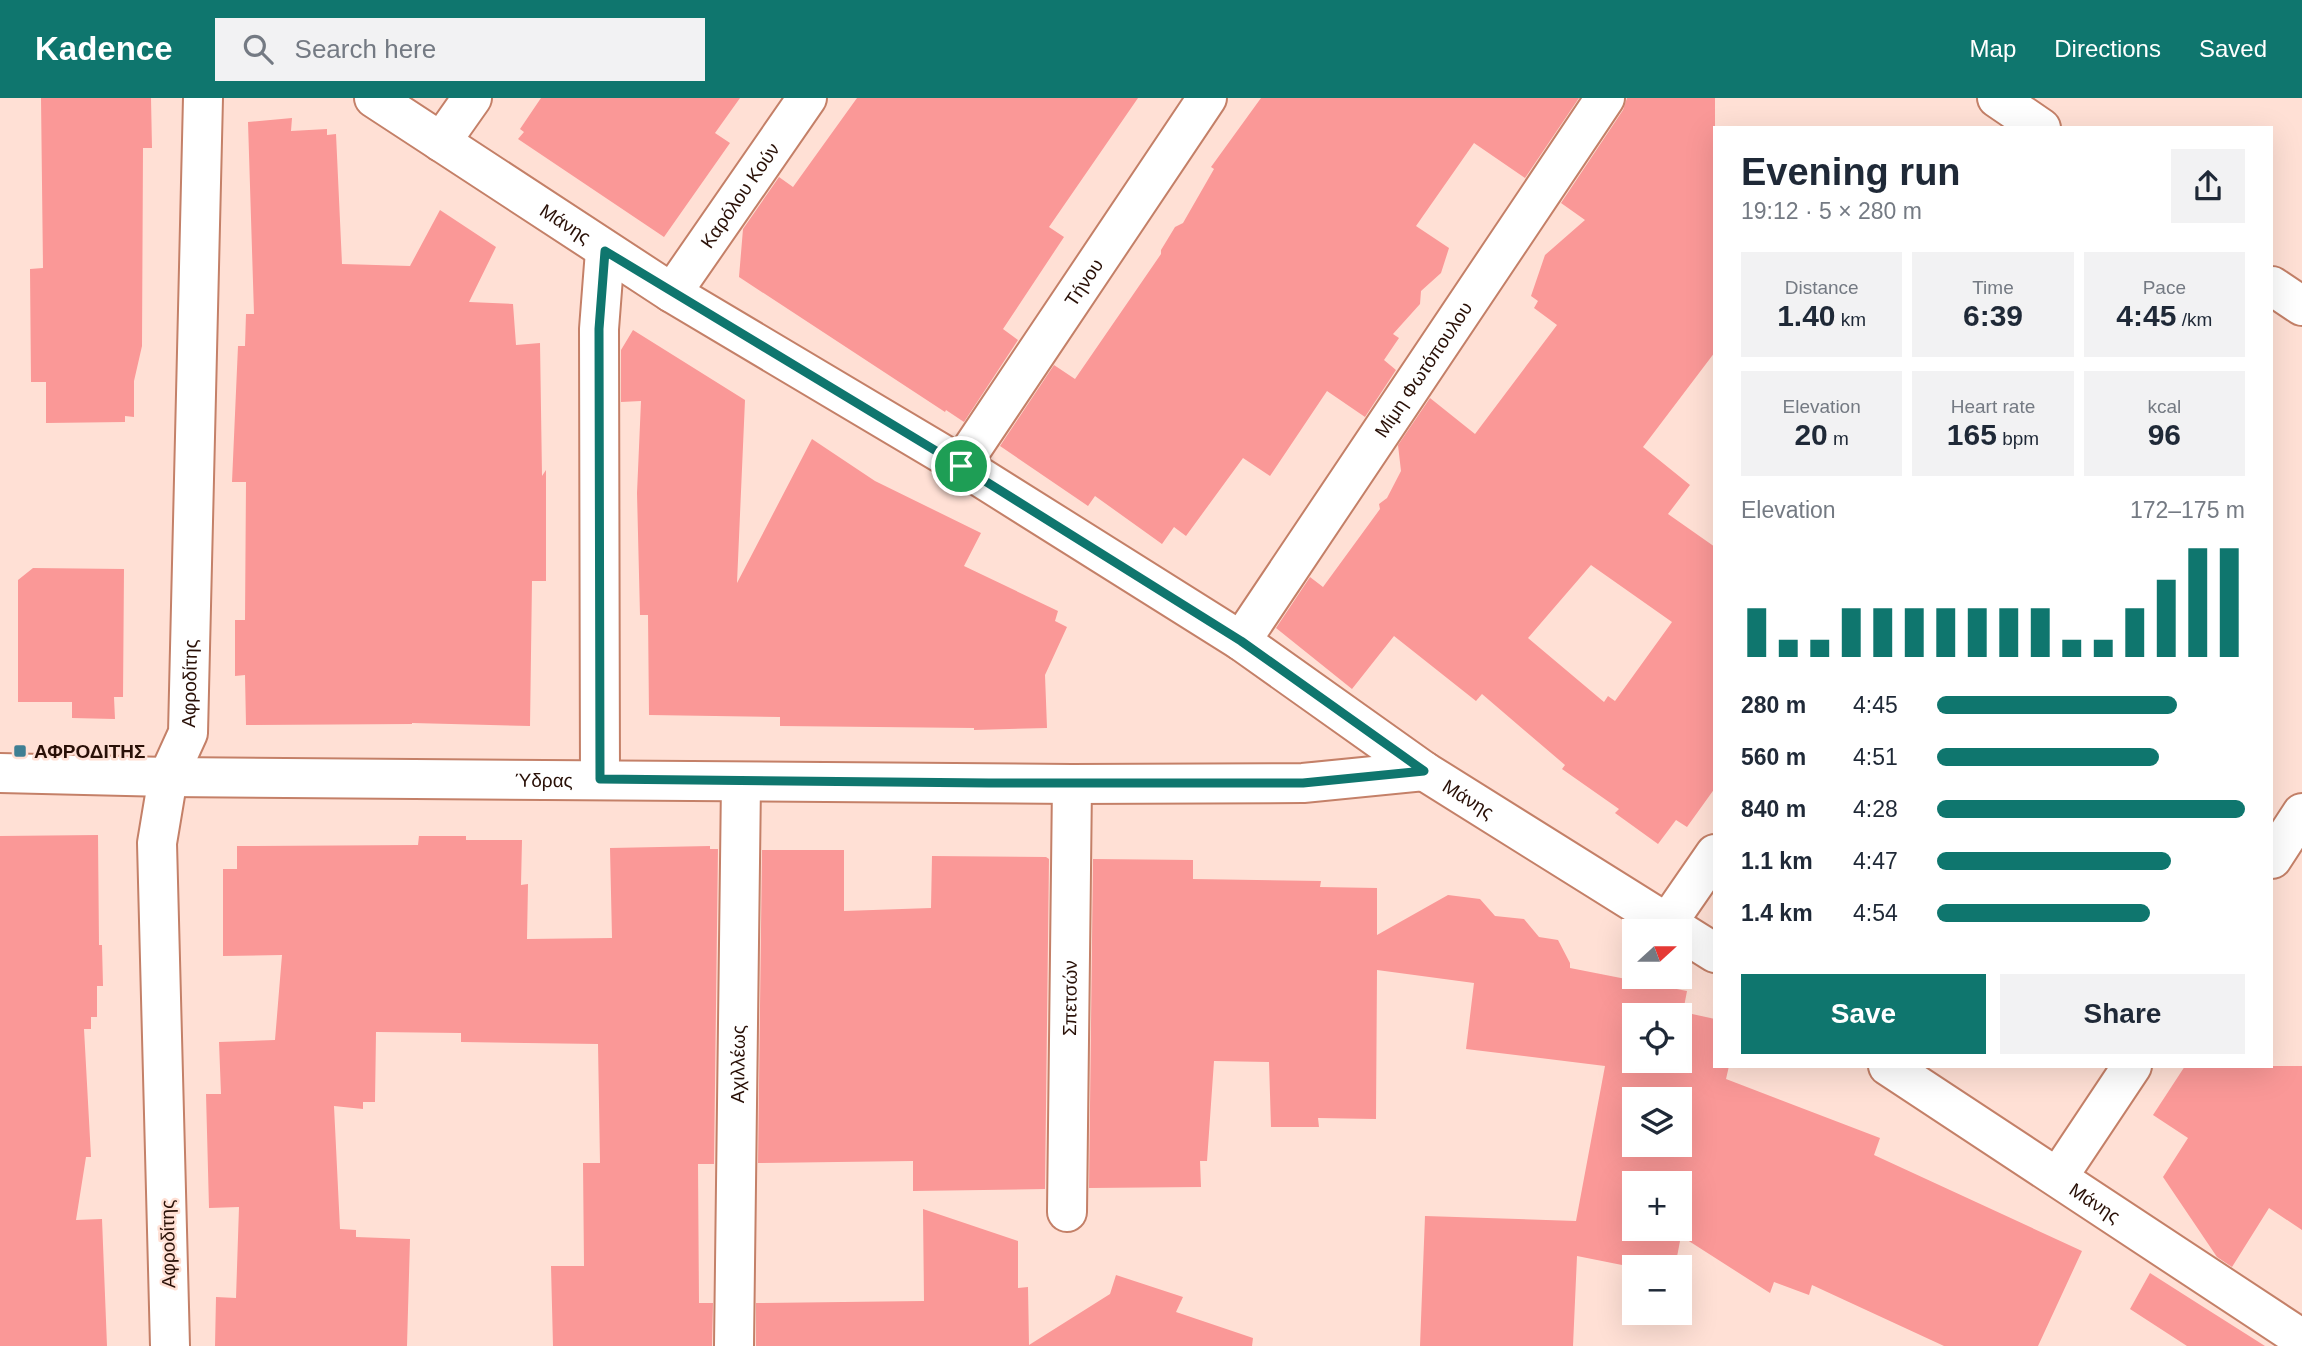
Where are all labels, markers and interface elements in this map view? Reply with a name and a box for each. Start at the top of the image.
search box [215,18,705,81]
text: Kadence [35,30,173,67]
icon: search [239,30,277,68]
text: Search here [295,34,436,64]
text: Map [1970,35,2016,62]
text: Directions [2054,35,2161,62]
text: Saved [2199,35,2267,62]
street label: Καρόλου Κούν [696,139,783,252]
button: share [2171,149,2245,223]
text: Evening run [1741,151,1961,193]
text: 19:12 · 5 × 280 m [1741,198,1922,224]
street label: Μάνης [536,199,595,248]
street label: Τήνου [1060,255,1107,310]
text: Distance [1785,277,1859,298]
text: Time [1972,277,2014,298]
text: Pace [2143,277,2186,298]
street label: Μίμη Φωτόπουλου [1370,298,1476,441]
text: 1.40 [1777,299,1836,332]
text: 6:39 [1963,299,2023,332]
text: 4:45 [2116,299,2176,332]
text: km [1836,309,1866,330]
text: /km [2176,309,2212,330]
text: Elevation [1783,396,1861,417]
text: Heart rate [1951,396,2035,417]
text: kcal [2147,396,2181,417]
text: 20 [1794,418,1828,451]
text: 165 [1947,418,1997,451]
text: 96 [2148,418,2181,451]
text: m [1828,428,1849,449]
text: bpm [1997,428,2039,449]
pin [931,436,991,496]
icon: arrive [942,447,980,485]
text: Elevation [1741,497,1836,523]
text: 172–175 m [2130,497,2245,523]
street label: Αφροδίτης [178,639,201,728]
text: 280 m [1741,692,1806,718]
text: 4:45 [1853,692,1898,718]
place label: ΑΦΡΟΔΙΤΗΣ [34,741,145,762]
marker: ΑΦΡΟΔΙΤΗΣ [12,743,28,759]
text: 560 m [1741,744,1806,770]
text: 4:51 [1853,744,1898,770]
street label: Ύδρας [515,769,573,791]
street label: Μάνης [1439,775,1498,823]
text: 840 m [1741,796,1806,822]
text: 4:28 [1853,796,1898,822]
text: 1.1 km [1741,848,1813,874]
text: 4:47 [1853,848,1898,874]
text: 1.4 km [1741,900,1813,926]
text: 4:54 [1853,900,1898,926]
north arrow [1622,919,1692,989]
map controls [1622,919,1692,1325]
street label: Σπετσών [1059,960,1080,1036]
button: Save [1741,974,1986,1054]
button: Share [2000,974,2245,1054]
button: locate [1622,1003,1692,1073]
street label: Αχιλλέως [727,1025,748,1103]
button: layers [1622,1087,1692,1157]
button: + [1622,1171,1692,1241]
street label: Μάνης [2066,1178,2124,1227]
street label: Αφροδίτης [157,1200,179,1288]
button: − [1622,1255,1692,1325]

